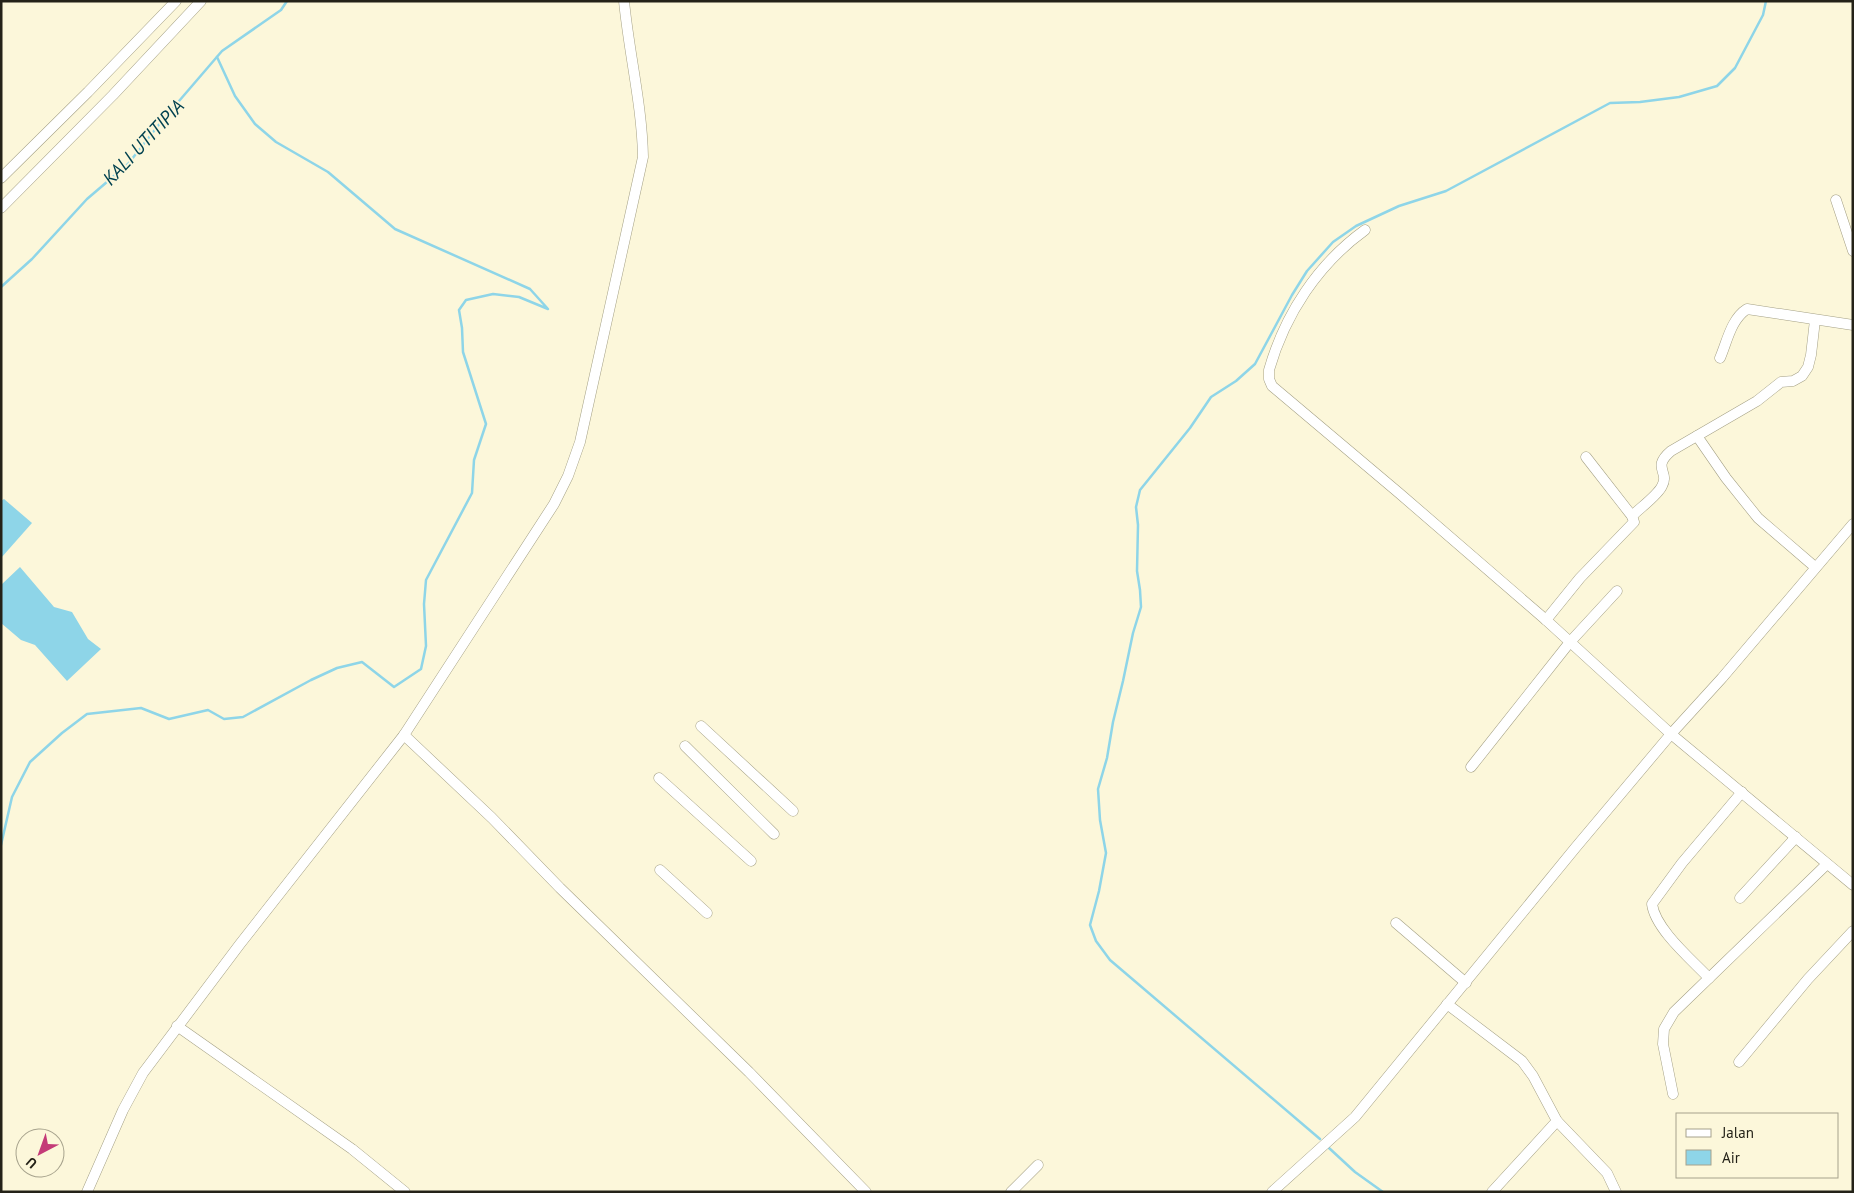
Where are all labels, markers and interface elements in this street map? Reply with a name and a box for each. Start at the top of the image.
water label: KALI UTITIPIA [97,94,189,190]
legend [1676,1113,1839,1178]
text: Jalan [1721,1123,1754,1142]
north arrow [15,1128,65,1178]
text: Air [1722,1148,1740,1167]
text: U [22,1153,41,1172]

